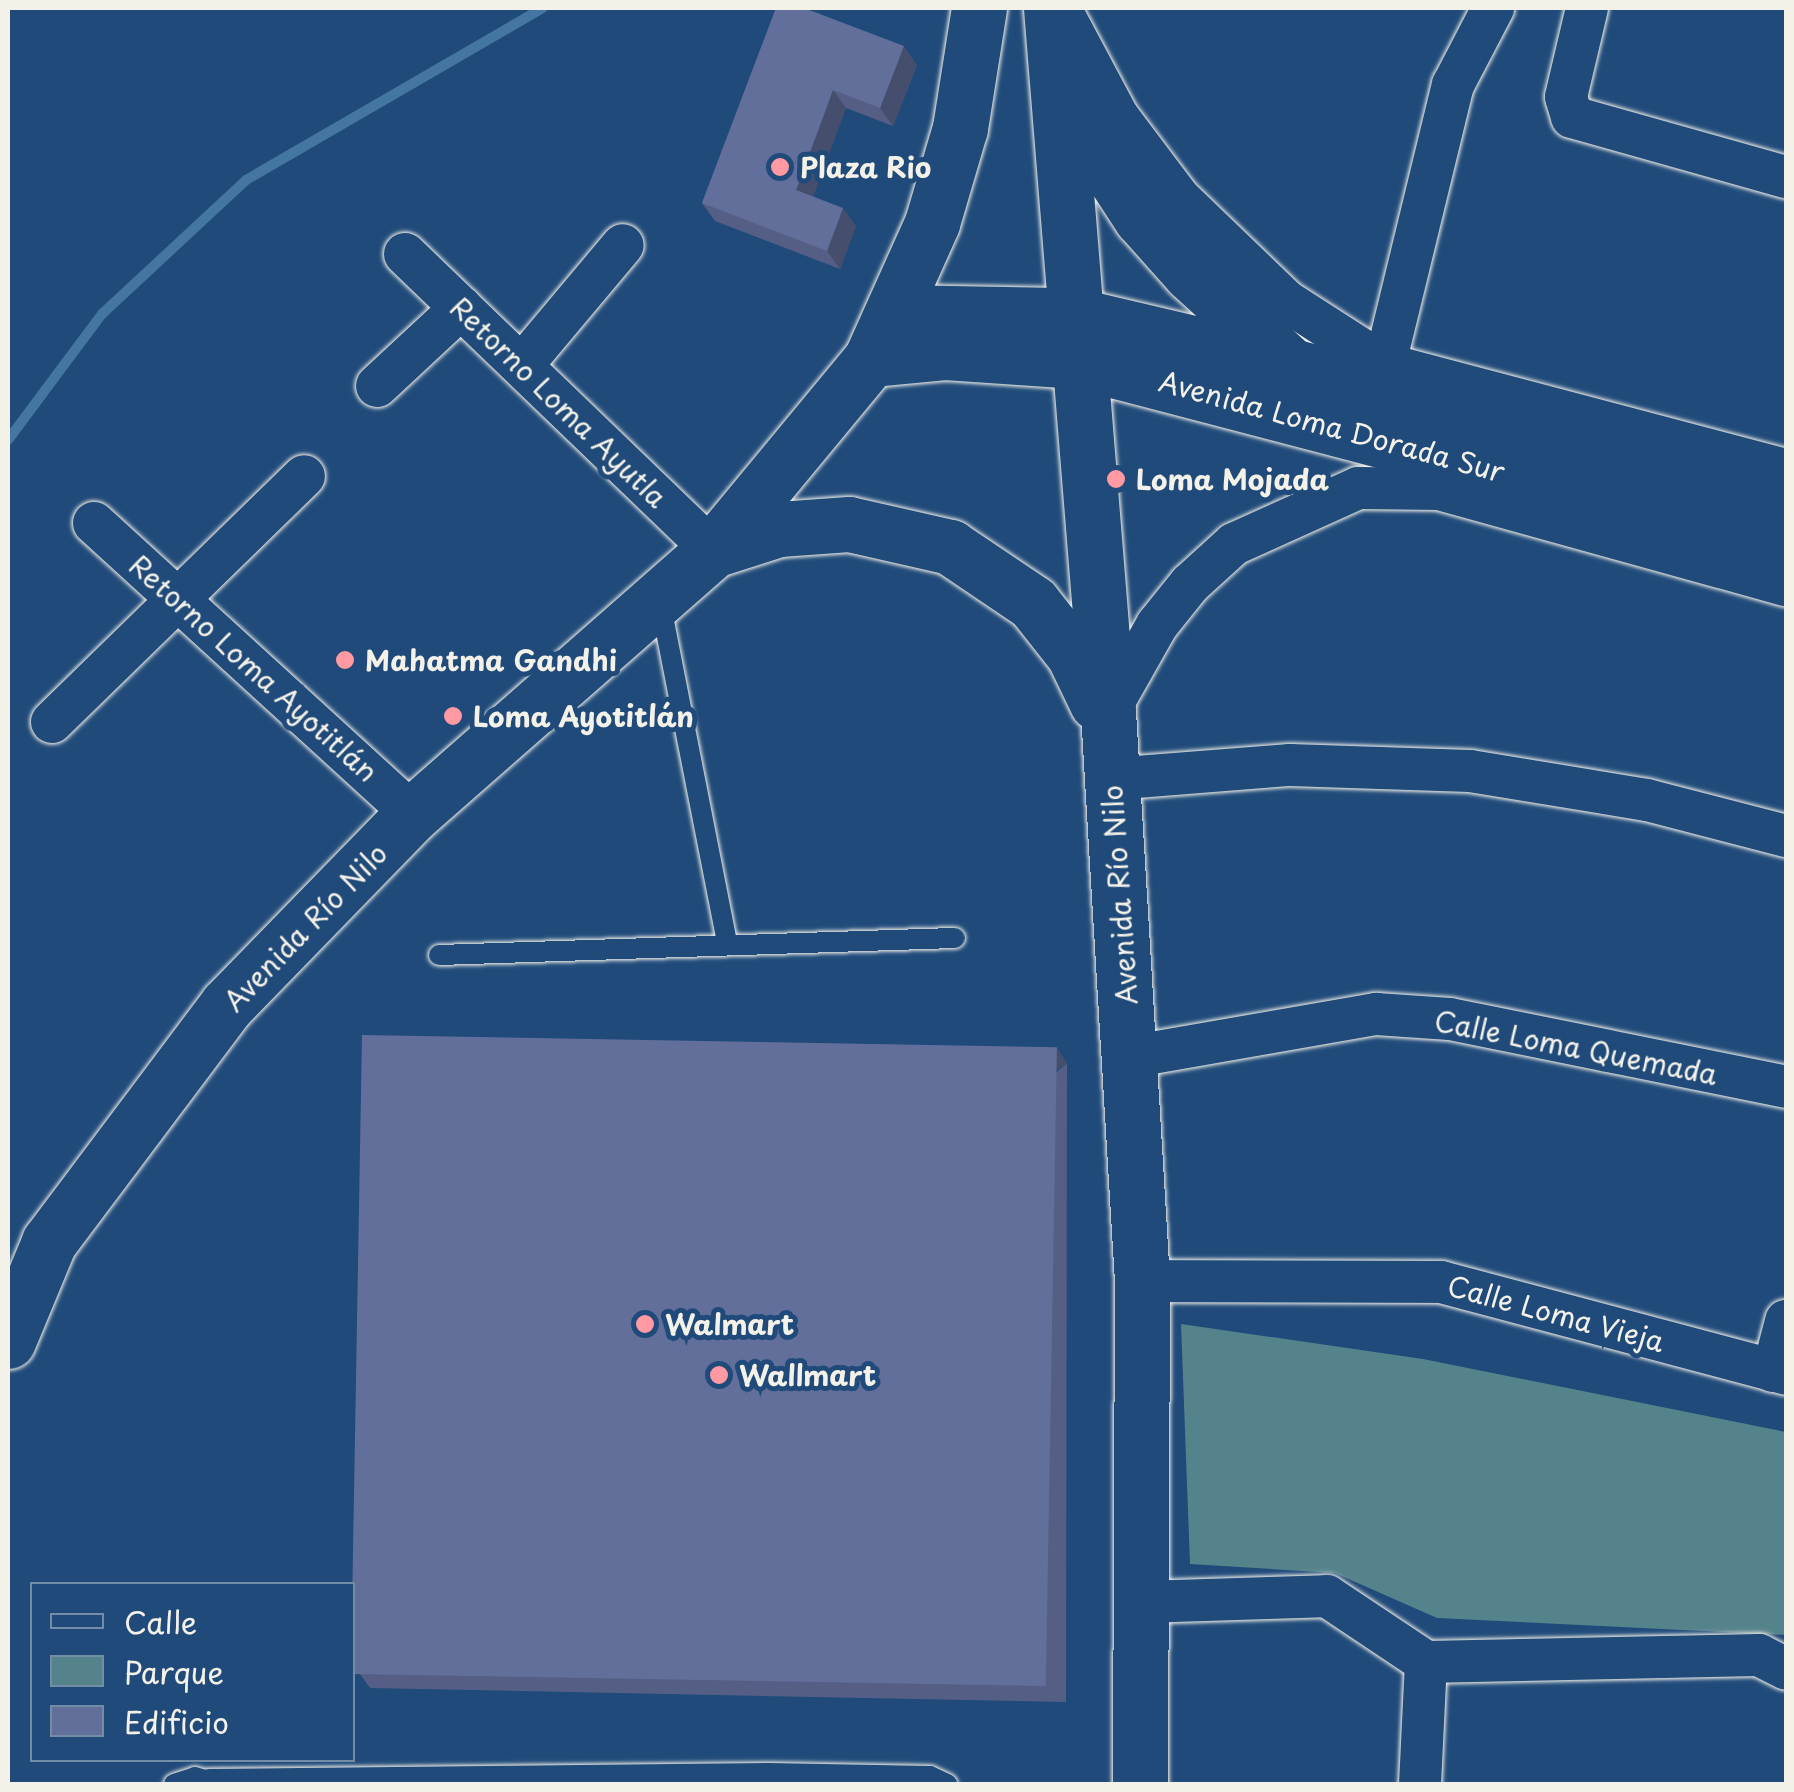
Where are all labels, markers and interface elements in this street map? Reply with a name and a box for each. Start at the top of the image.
place label: Plaza Rio [800,150,934,184]
marker: Plaza Rio [769,156,791,178]
street label: Retorno Loma Ayutla [444,290,674,514]
street label: Avenida Loma Dorada Sur [1156,364,1508,488]
place label: Loma Mojada [1136,462,1328,496]
marker: Loma Mojada [1105,468,1127,490]
street label: Retorno Loma Ayotitlán [122,547,386,789]
place label: Mahatma Gandhi [365,643,615,677]
marker: Mahatma Gandhi [334,649,356,671]
place label: Loma Ayotitlán [473,699,694,733]
marker: Loma Ayotitlán [442,705,464,727]
street label: Avenida Río Nilo [1094,783,1144,1007]
street label: Avenida Río Nilo [216,835,394,1019]
street label: Calle Loma Quemada [1431,1003,1721,1091]
street label: Calle Loma Vieja [1443,1268,1669,1358]
place label: Walmart [665,1307,794,1341]
marker: Walmart [634,1313,656,1335]
place label: Wallmart [739,1358,876,1392]
marker: Wallmart [708,1364,730,1386]
legend [30,1582,355,1762]
text: Calle [124,1599,197,1644]
text: Parque [124,1649,224,1694]
text: Edificio [124,1699,229,1744]

